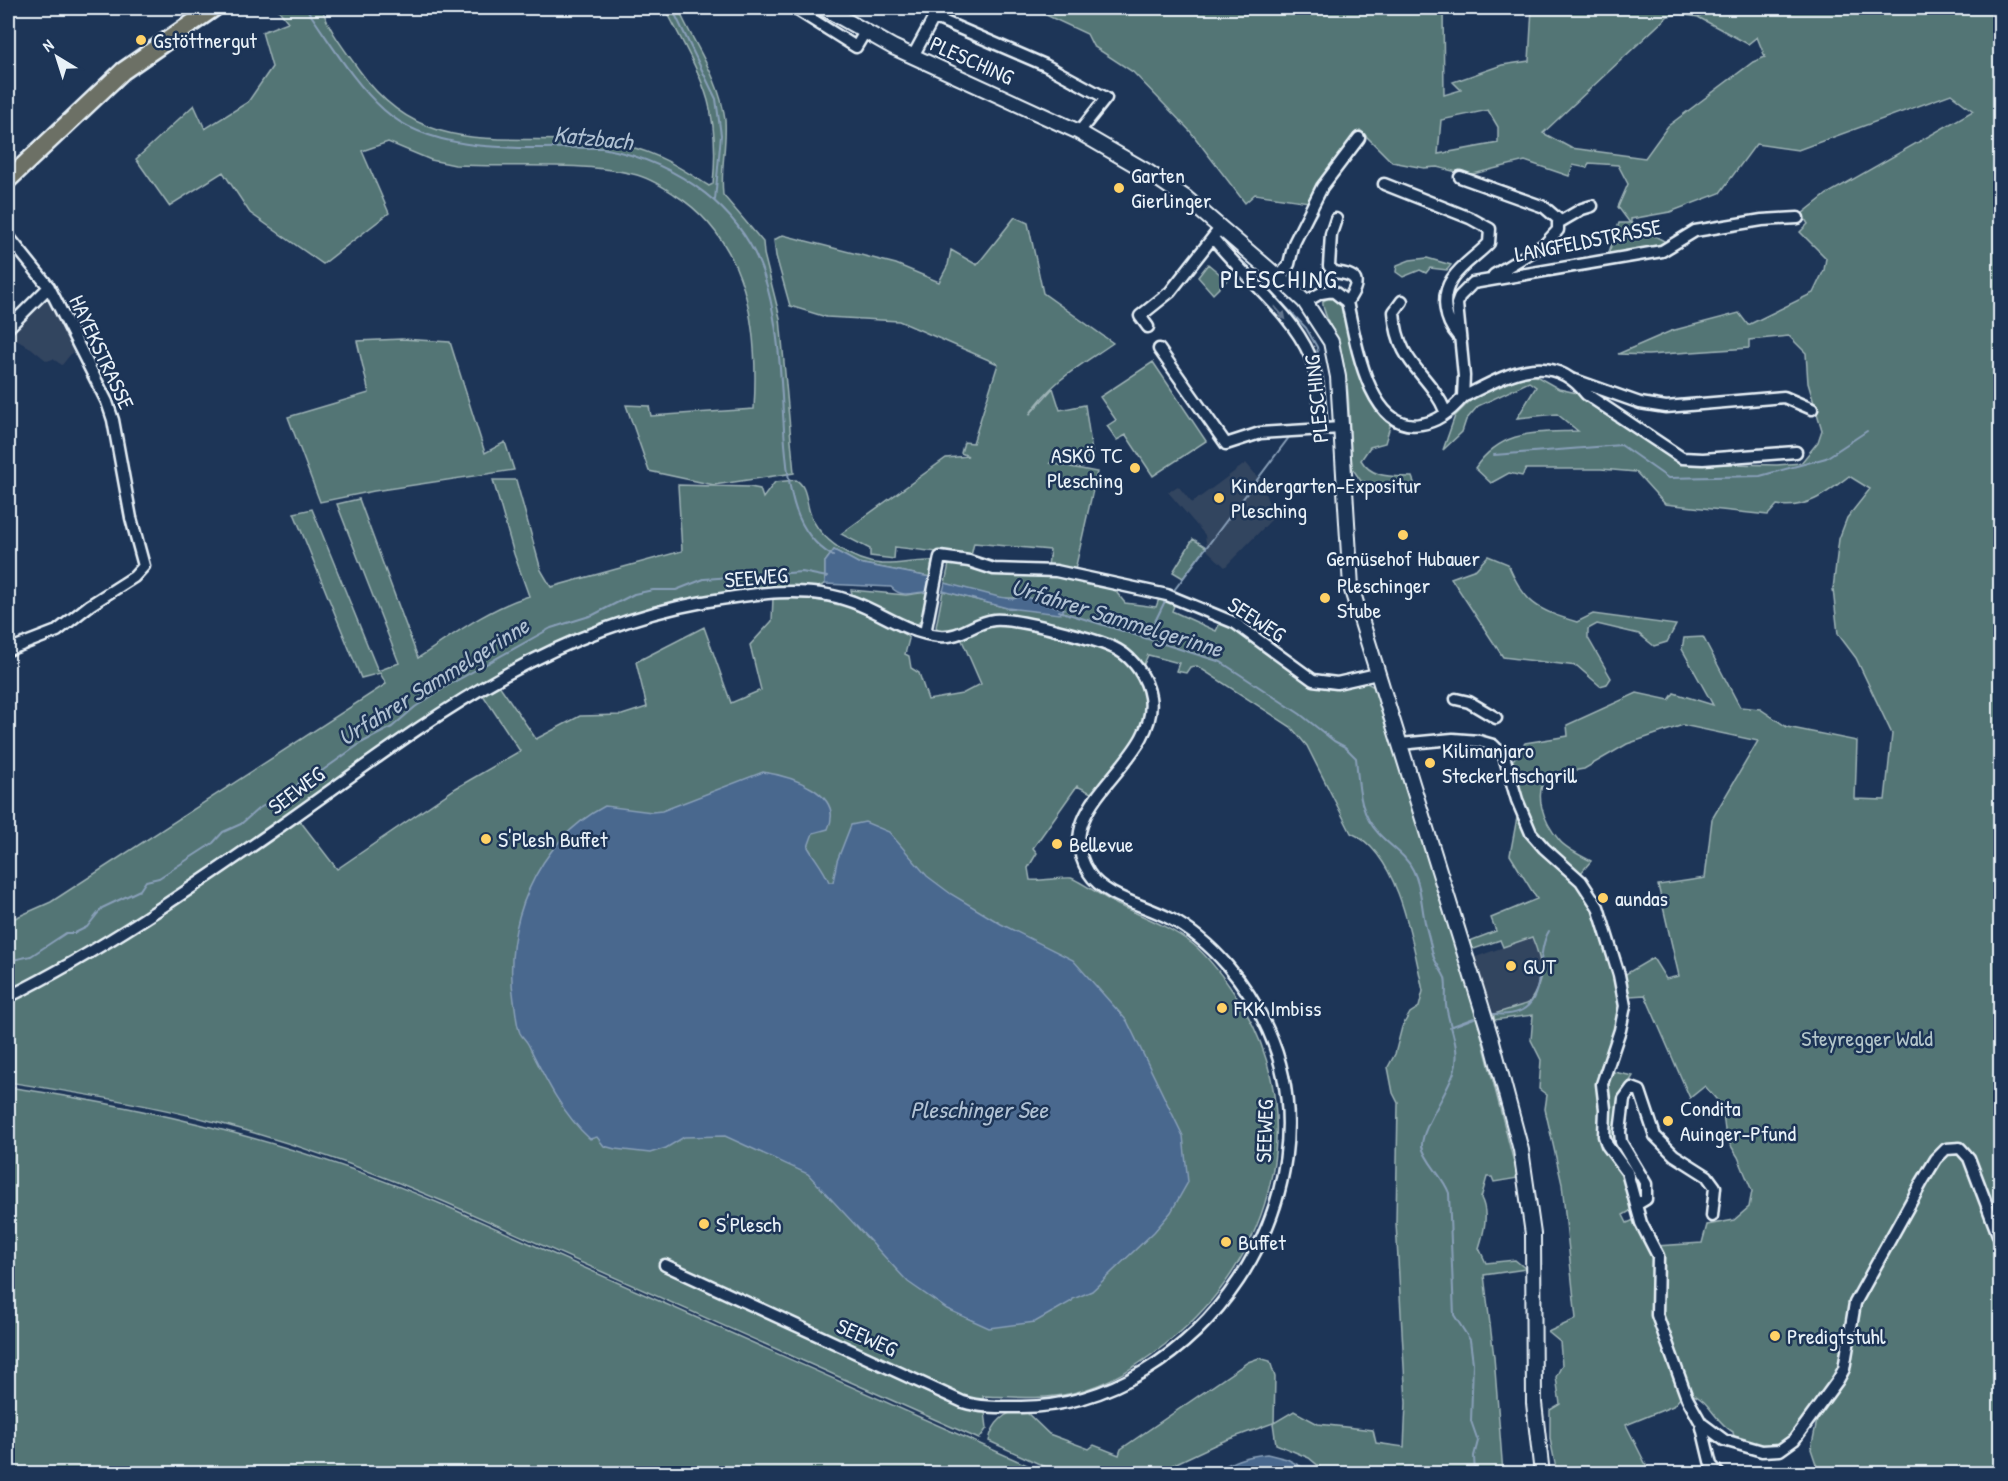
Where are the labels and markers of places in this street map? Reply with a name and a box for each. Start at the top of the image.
place label: Gstöttnergut [153,25,257,55]
marker: Gstöttnergut [134,33,148,47]
place label: Garten Gierlinger [1131,160,1212,215]
marker: Garten Gierlinger [1112,181,1126,195]
place label: ASKÖ TC Plesching [1047,440,1123,495]
marker: ASKÖ TC Plesching [1128,461,1142,475]
place label: Kindergarten-Expositur Plesching [1231,470,1422,525]
marker: Kindergarten-Expositur Plesching [1212,491,1226,505]
marker: Gemüsehof Hubauer [1396,528,1410,542]
place label: Gemüsehof Hubauer [1326,543,1481,573]
place label: Pleschinger Stube [1337,570,1431,625]
marker: Pleschinger Stube [1318,591,1332,605]
place label: Kilimanjaro Steckerlfischgrill [1442,735,1577,790]
marker: Kilimanjaro Steckerlfischgrill [1423,756,1437,770]
place label: S'Plesh Buffet [498,824,608,854]
place label: Bellevue [1069,829,1134,859]
marker: S'Plesh Buffet [479,832,493,846]
marker: Bellevue [1050,837,1064,851]
place label: aundas [1615,883,1668,913]
marker: aundas [1596,891,1610,905]
place label: GUT [1523,951,1557,981]
marker: GUT [1504,959,1518,973]
place label: FKK Imbiss [1233,993,1321,1023]
marker: FKK Imbiss [1215,1001,1229,1015]
place label: Condita Auinger-Pfund [1680,1093,1797,1148]
marker: Condita Auinger-Pfund [1661,1114,1675,1128]
place label: S'Plesch [716,1209,781,1239]
marker: S'Plesch [697,1217,711,1231]
place label: Buffet [1238,1227,1286,1257]
marker: Buffet [1219,1235,1233,1249]
place label: Predigtstuhl [1787,1321,1886,1351]
marker: Predigtstuhl [1768,1329,1782,1343]

